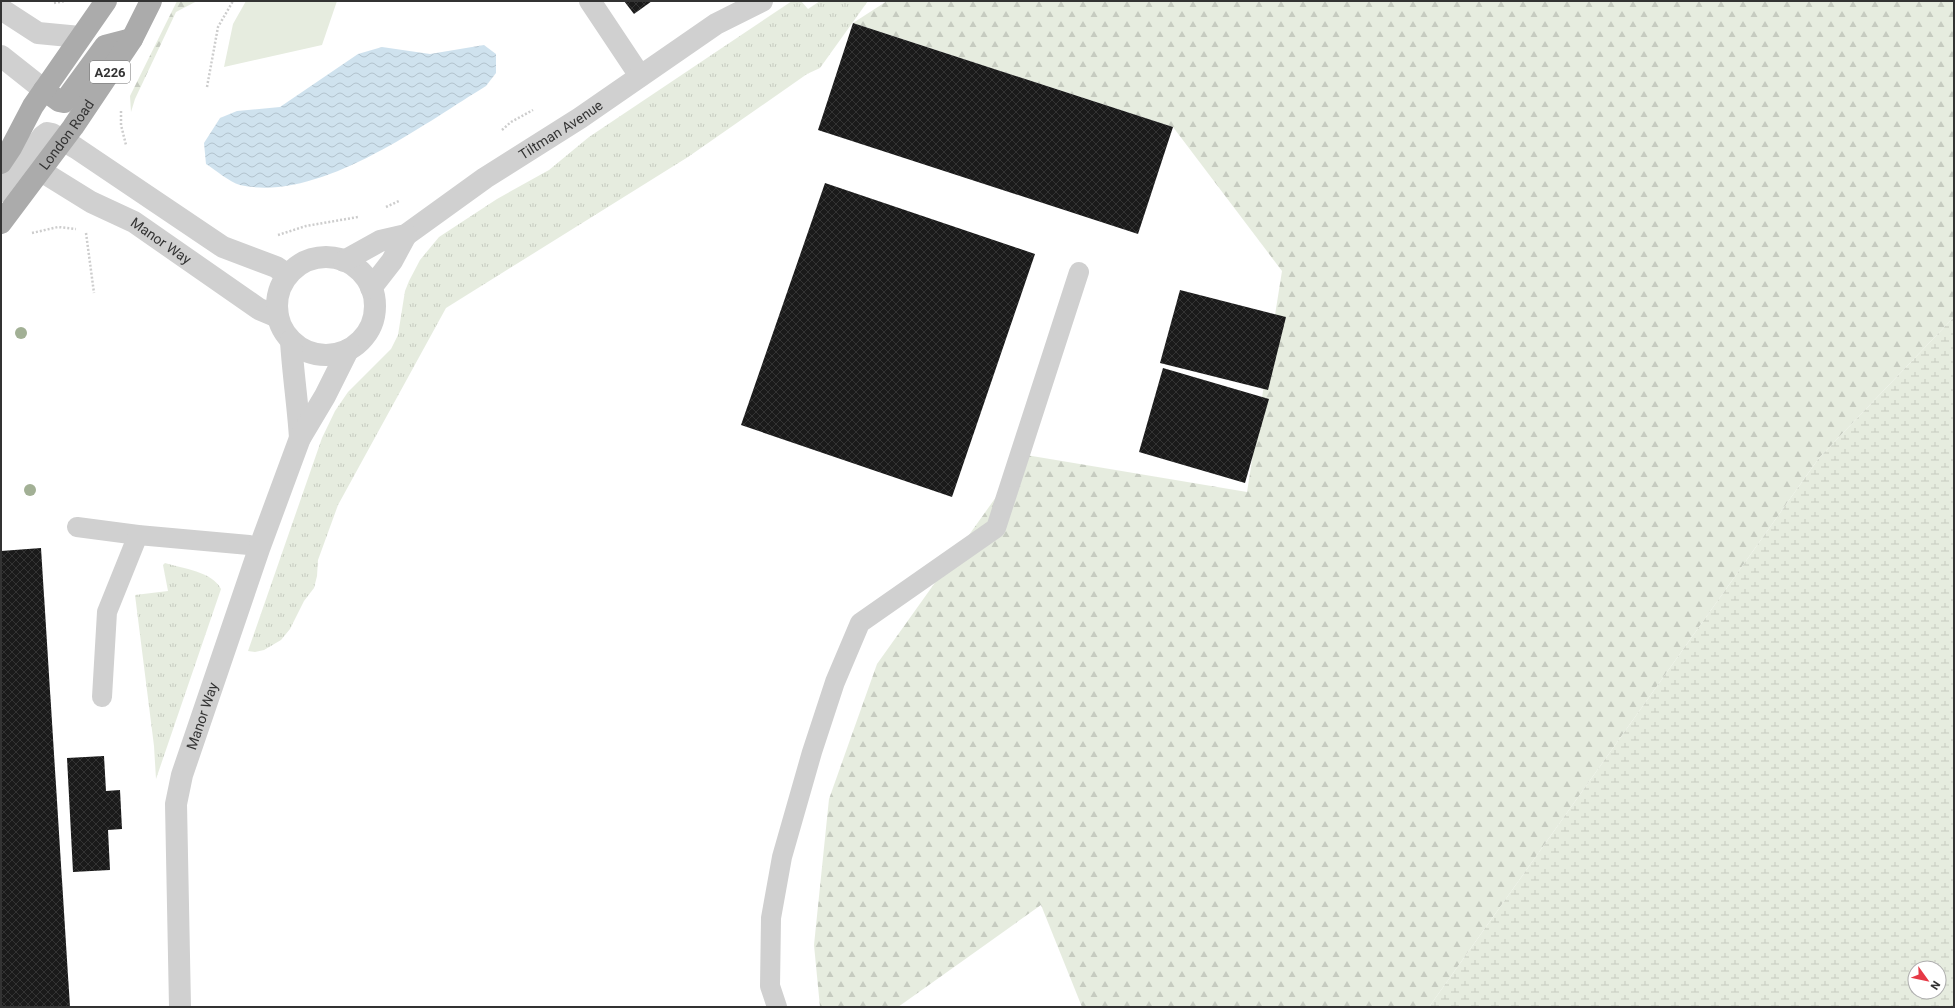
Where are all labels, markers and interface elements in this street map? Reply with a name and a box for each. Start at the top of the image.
road number: A226 [90,61,130,83]
street label: London Road [36,97,97,173]
street label: Tiltman Avenue [516,97,606,163]
street label: Manor Way [128,214,195,268]
street label: Manor Way [183,680,221,752]
north arrow [1907,960,1947,1000]
text: N [1927,978,1943,992]

